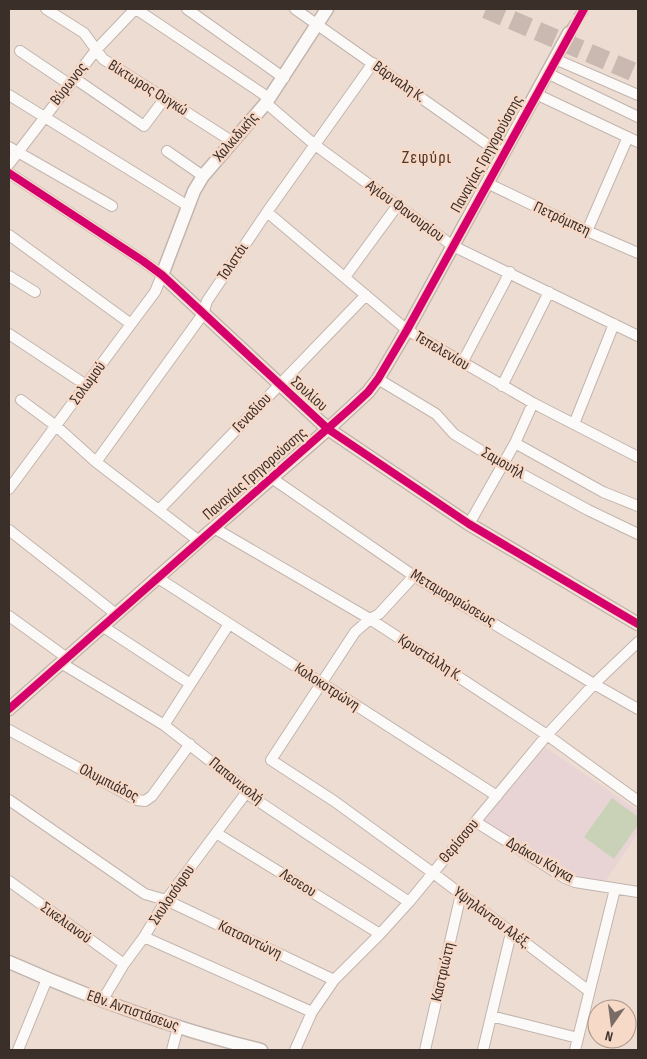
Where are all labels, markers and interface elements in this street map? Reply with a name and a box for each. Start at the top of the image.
street label: Βίκτωρος Ουγκώ [105,56,191,120]
street label: Βάρναλη Κ. [369,57,429,107]
street label: Βύρωνος [46,59,92,109]
street label: Παναγίας Γρηγορούσσης [447,92,527,216]
street label: Χαλκιδικής [209,108,263,166]
district label: Ζεφύρι [402,147,452,168]
street label: Αγίου Φανουρίου [361,176,448,246]
street label: Πετρόμπεη [530,198,594,240]
street label: Τολστόι [213,239,253,285]
street label: Τεπελενίου [411,327,473,375]
street label: Σολωμού [66,358,110,408]
street label: Σουλίου [287,373,331,415]
street label: Γεναδίου [229,389,275,437]
street label: Παναγίας Γρηγορούσσης [199,424,311,524]
street label: Σαμουήλ [478,443,529,483]
street label: Μεταμορφώσεως [407,565,499,631]
street label: Κρυστάλλη Κ. [394,630,466,686]
street label: Κολοκοτρώνη [291,659,363,715]
street label: Παπανικολή [205,753,267,809]
street label: Ολυμπιάδος [76,760,142,806]
street label: Θερίσσου [435,815,483,867]
street label: Δράκου Κόγκα [503,833,577,887]
street label: Σκυλοσόφου [145,861,199,929]
street label: Λεσεου [276,864,320,901]
street label: Υψηλάντου Αλέξ. [450,883,534,953]
street label: Σικελιανού [37,898,95,948]
street label: Κατσαντώνη [215,916,285,964]
street label: Καστριώτη [427,941,459,1003]
street label: Εθν. Αντιστάσεως [84,986,182,1036]
north arrow [587,999,637,1049]
text: N [603,1027,615,1045]

